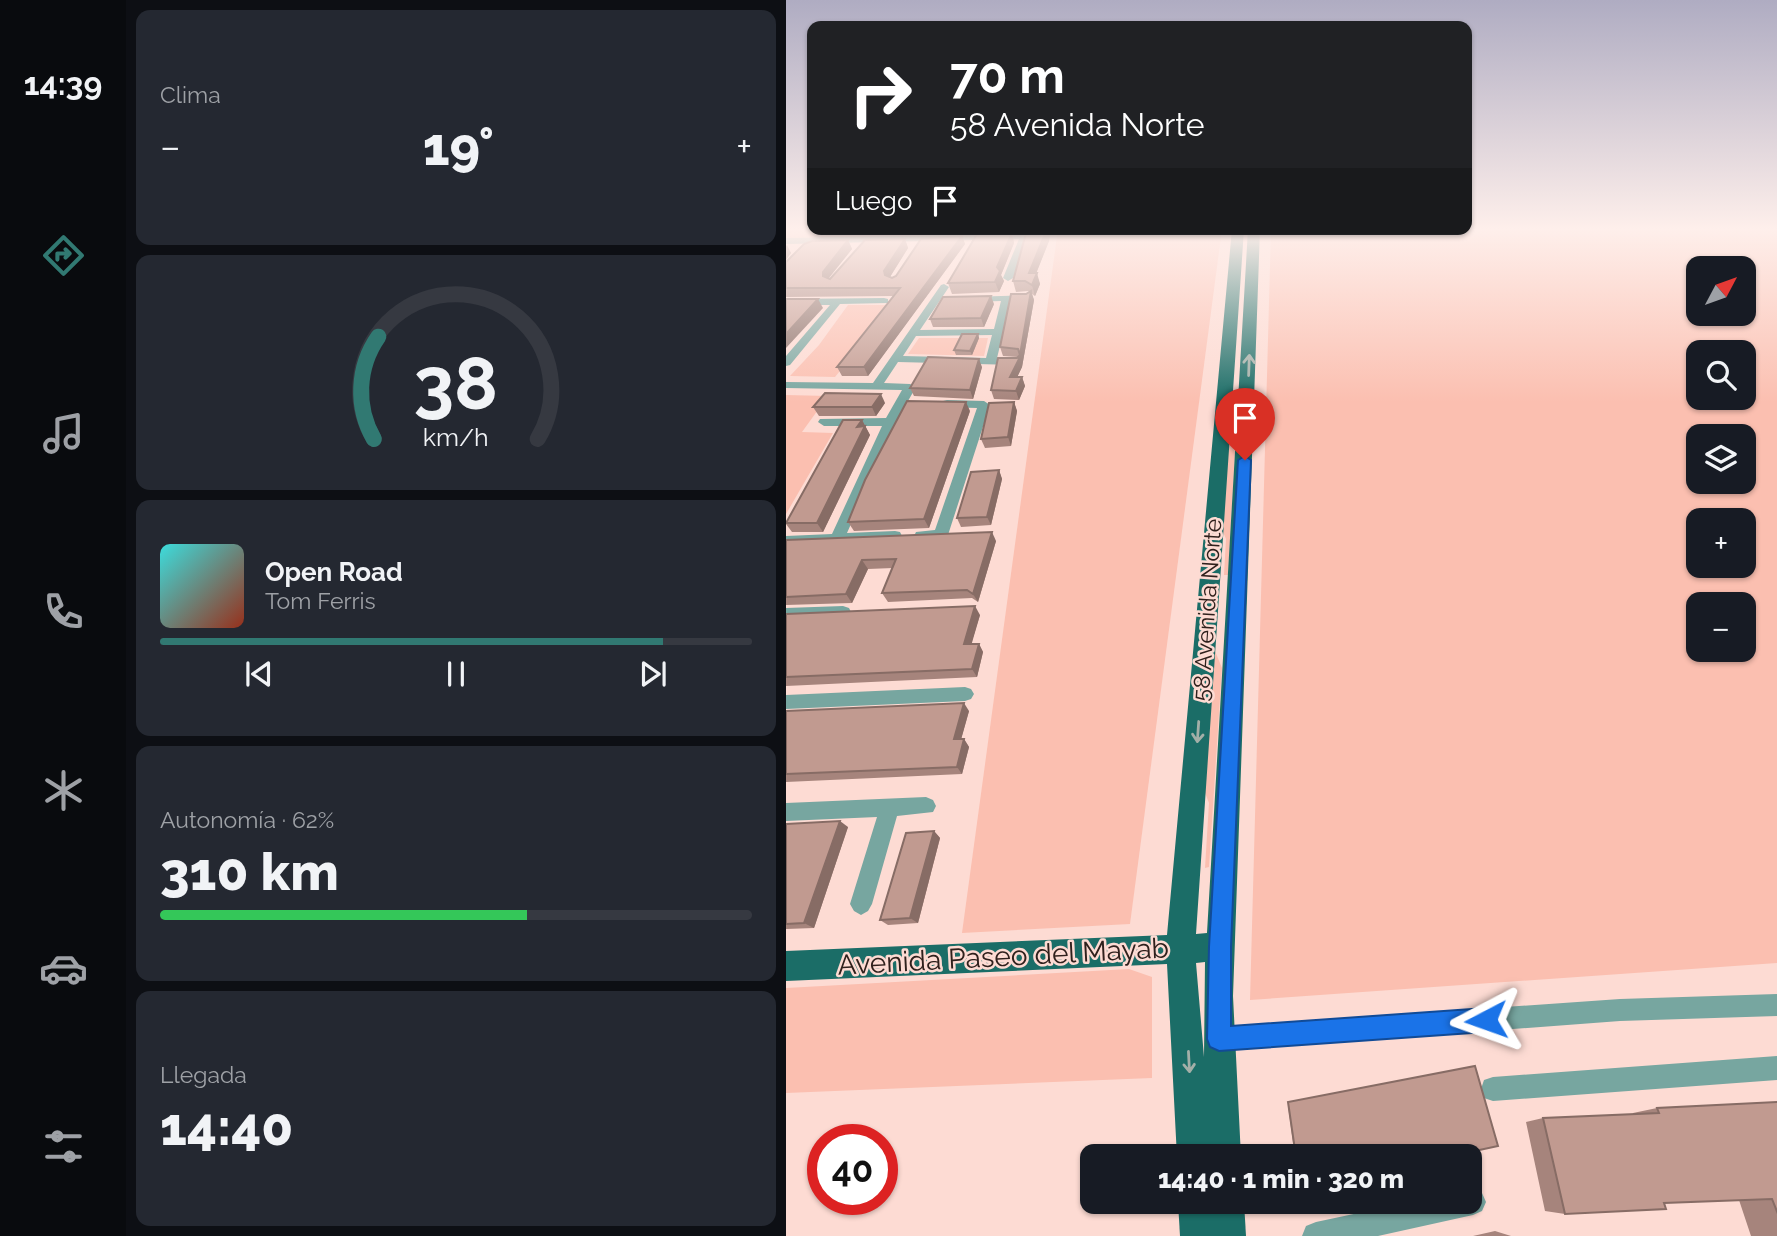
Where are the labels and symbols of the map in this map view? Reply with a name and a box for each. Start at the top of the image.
north arrow [1686,256,1756,326]
one-way arrow [1242,354,1255,377]
pin [1215,388,1275,460]
street label: 58 Avenida Norte [1187,518,1226,702]
one-way arrow [1191,720,1204,743]
street label: Avenida Paseo del Mayab [837,931,1170,982]
position arrow [1449,983,1523,1057]
one-way arrow [1182,1051,1195,1074]
speed limit sign: 40 [807,1124,898,1215]

